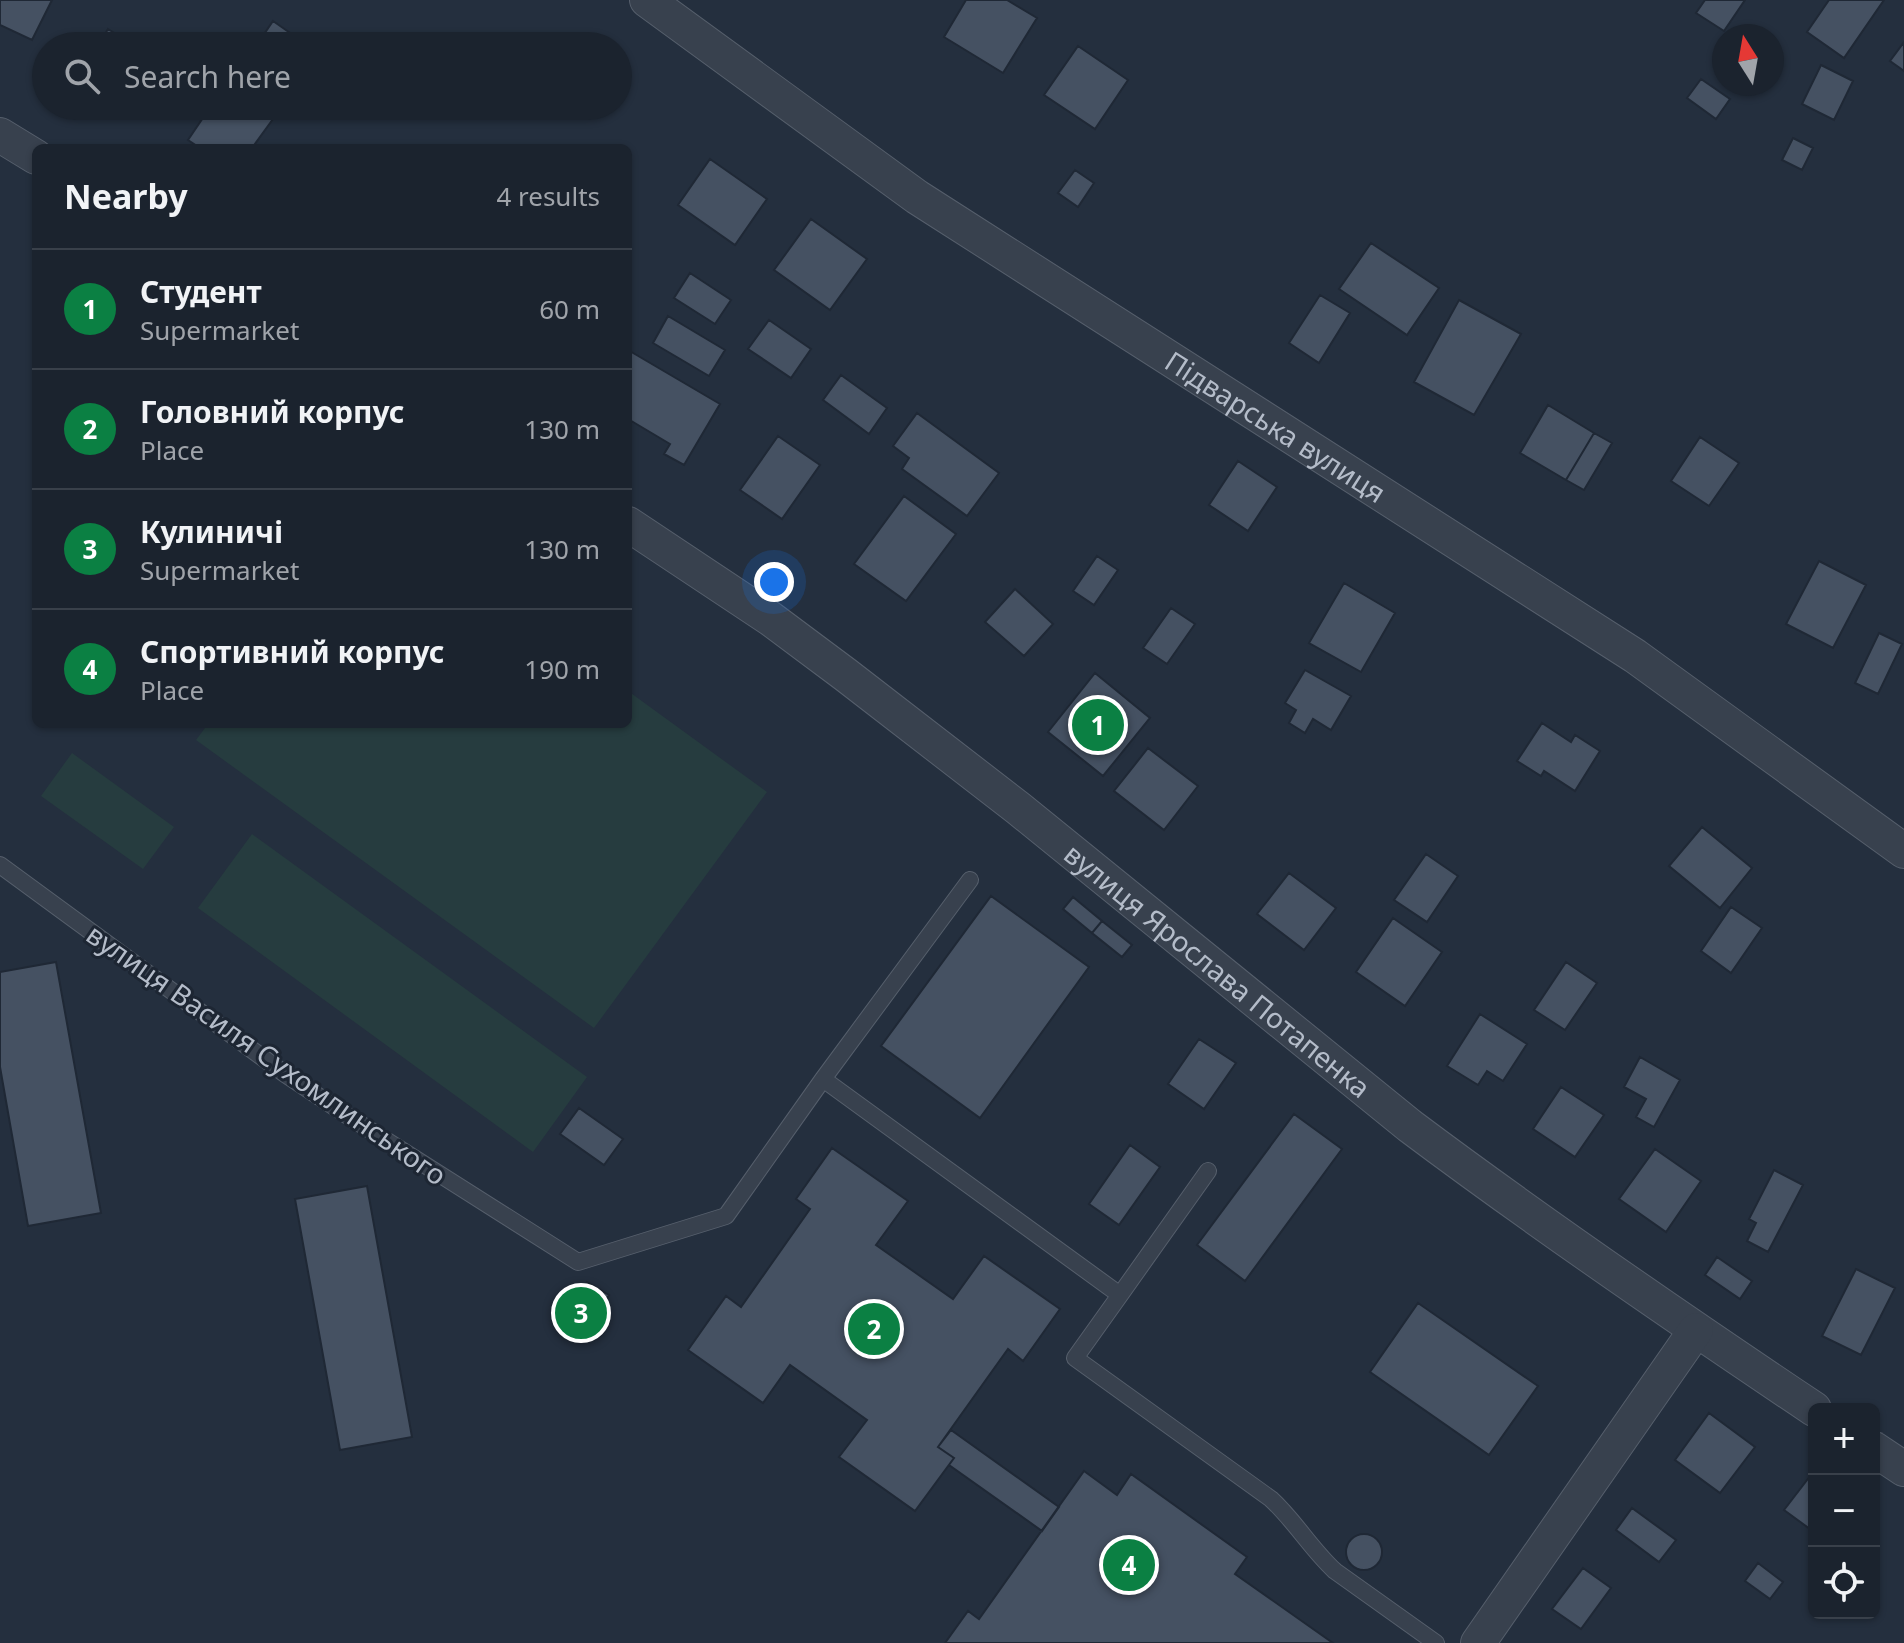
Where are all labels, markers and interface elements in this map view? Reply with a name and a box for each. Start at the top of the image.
north arrow [1712,24,1784,96]
search box [32,32,632,120]
icon: search [60,54,104,98]
text: Search here [124,56,291,97]
text: Nearby [64,173,188,219]
text: 4 results [496,178,600,214]
text: Студент [140,271,262,312]
text: 1 [83,291,97,327]
text: 60 m [539,291,600,327]
text: Supermarket [140,312,299,348]
street label: Підварська вулиця [1158,342,1393,511]
text: Головний корпус [140,391,404,432]
text: 2 [83,411,97,447]
text: 130 m [524,411,600,447]
text: Place [140,432,204,468]
text: Кулиничі [140,511,283,552]
text: 3 [83,531,97,567]
text: 130 m [524,531,600,567]
text: Supermarket [140,552,299,588]
your location [754,562,794,602]
text: Спортивний корпус [140,631,444,672]
text: 4 [83,651,97,687]
text: 190 m [524,651,600,687]
text: Place [140,672,204,708]
pin: 1 [1072,695,1124,755]
street label: вулиця Ярослава Потапенка [1057,834,1379,1106]
street label: вулиця Василя Сухомлинського [79,915,455,1193]
pin: 3 [555,1283,607,1343]
pin: 2 [848,1299,900,1359]
map controls [1808,1403,1880,1619]
button: + [1808,1403,1880,1475]
button: − [1808,1475,1880,1547]
pin: 4 [1103,1535,1155,1595]
button: locate [1808,1547,1880,1619]

